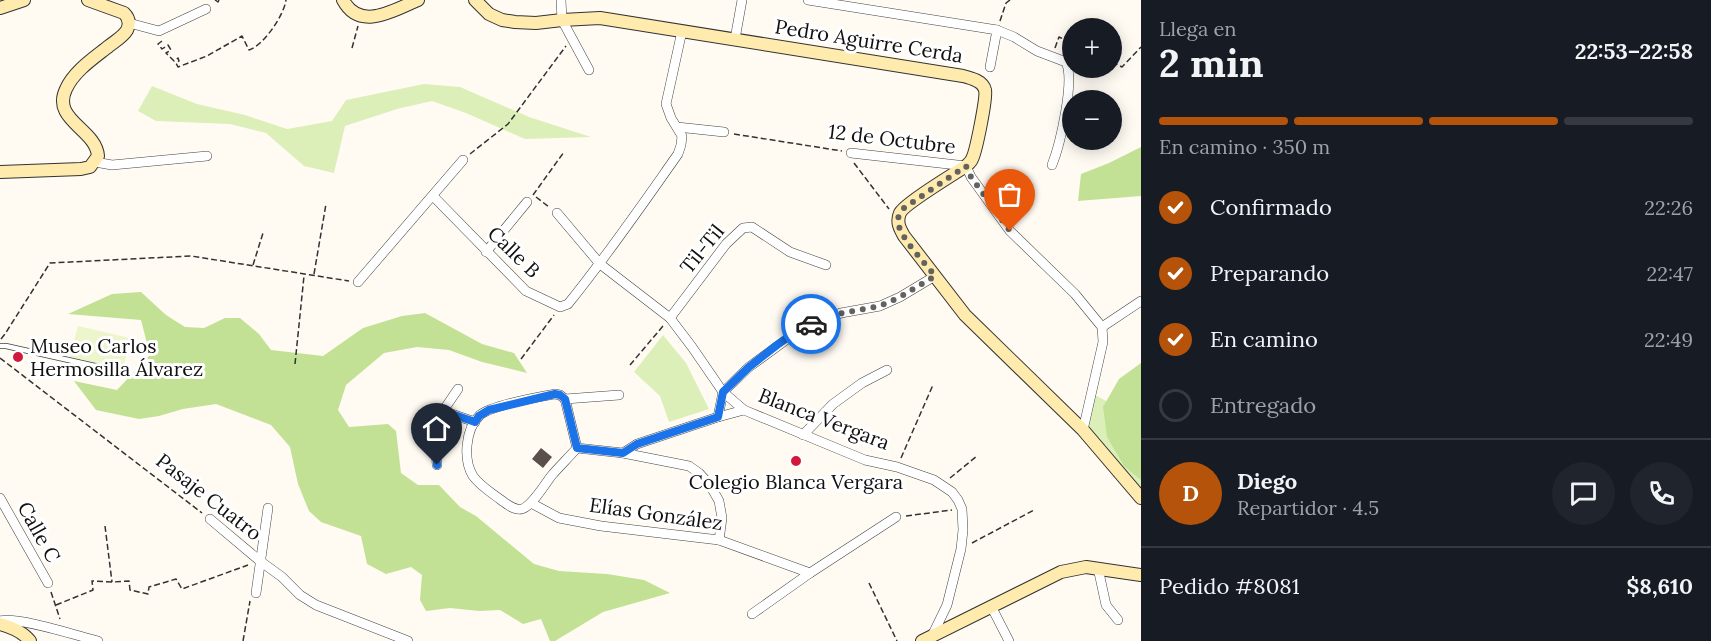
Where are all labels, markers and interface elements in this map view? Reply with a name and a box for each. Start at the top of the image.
street label: Pedro Aguirre Cerda [773,13,965,68]
text: Llega en [1159,16,1236,41]
map controls [1062,18,1122,150]
button: + [1062,18,1122,78]
text: 22:53–22:58 [1575,37,1693,65]
text: 2 min [1159,38,1264,88]
button: − [1062,90,1122,150]
street label: 12 de Octubre [827,118,957,159]
text: En camino · 350 m [1159,134,1330,159]
pin [984,169,1035,231]
icon: bag [993,178,1026,211]
icon: check [1159,191,1192,224]
text: Confirmado [1210,193,1332,221]
text: 22:26 [1644,195,1693,220]
street label: Til-Til [674,219,729,278]
street label: Calle B [483,221,546,283]
icon: check [1159,257,1192,290]
text: Preparando [1210,259,1329,287]
text: 22:47 [1646,261,1693,286]
courier [781,294,841,354]
icon: car [795,308,828,341]
icon: check [1159,323,1192,356]
text: En camino [1210,325,1318,353]
text: 22:49 [1644,327,1693,352]
place label: Museo Carlos Hermosilla Álvarez [30,333,203,381]
marker: Museo Carlos Hermosilla Álvarez [11,350,25,364]
street label: Blanca Vergara [755,382,893,455]
text: Entregado [1210,391,1316,419]
pin [411,403,462,465]
icon: home [420,412,453,445]
street label: Pasaje Cuatro [151,448,267,546]
marker: Colegio Blanca Vergara [789,454,803,468]
button: chat [1552,462,1615,525]
button: phone [1630,462,1693,525]
text: Diego [1237,467,1297,495]
place label: Colegio Blanca Vergara [689,469,903,494]
text: D [1182,479,1199,507]
street label: Elías González [588,492,724,535]
text: Repartidor · 4.5 [1237,495,1379,520]
street label: Calle C [13,497,66,566]
text: Pedido #8081 [1159,572,1300,600]
text: $8,610 [1626,572,1693,600]

